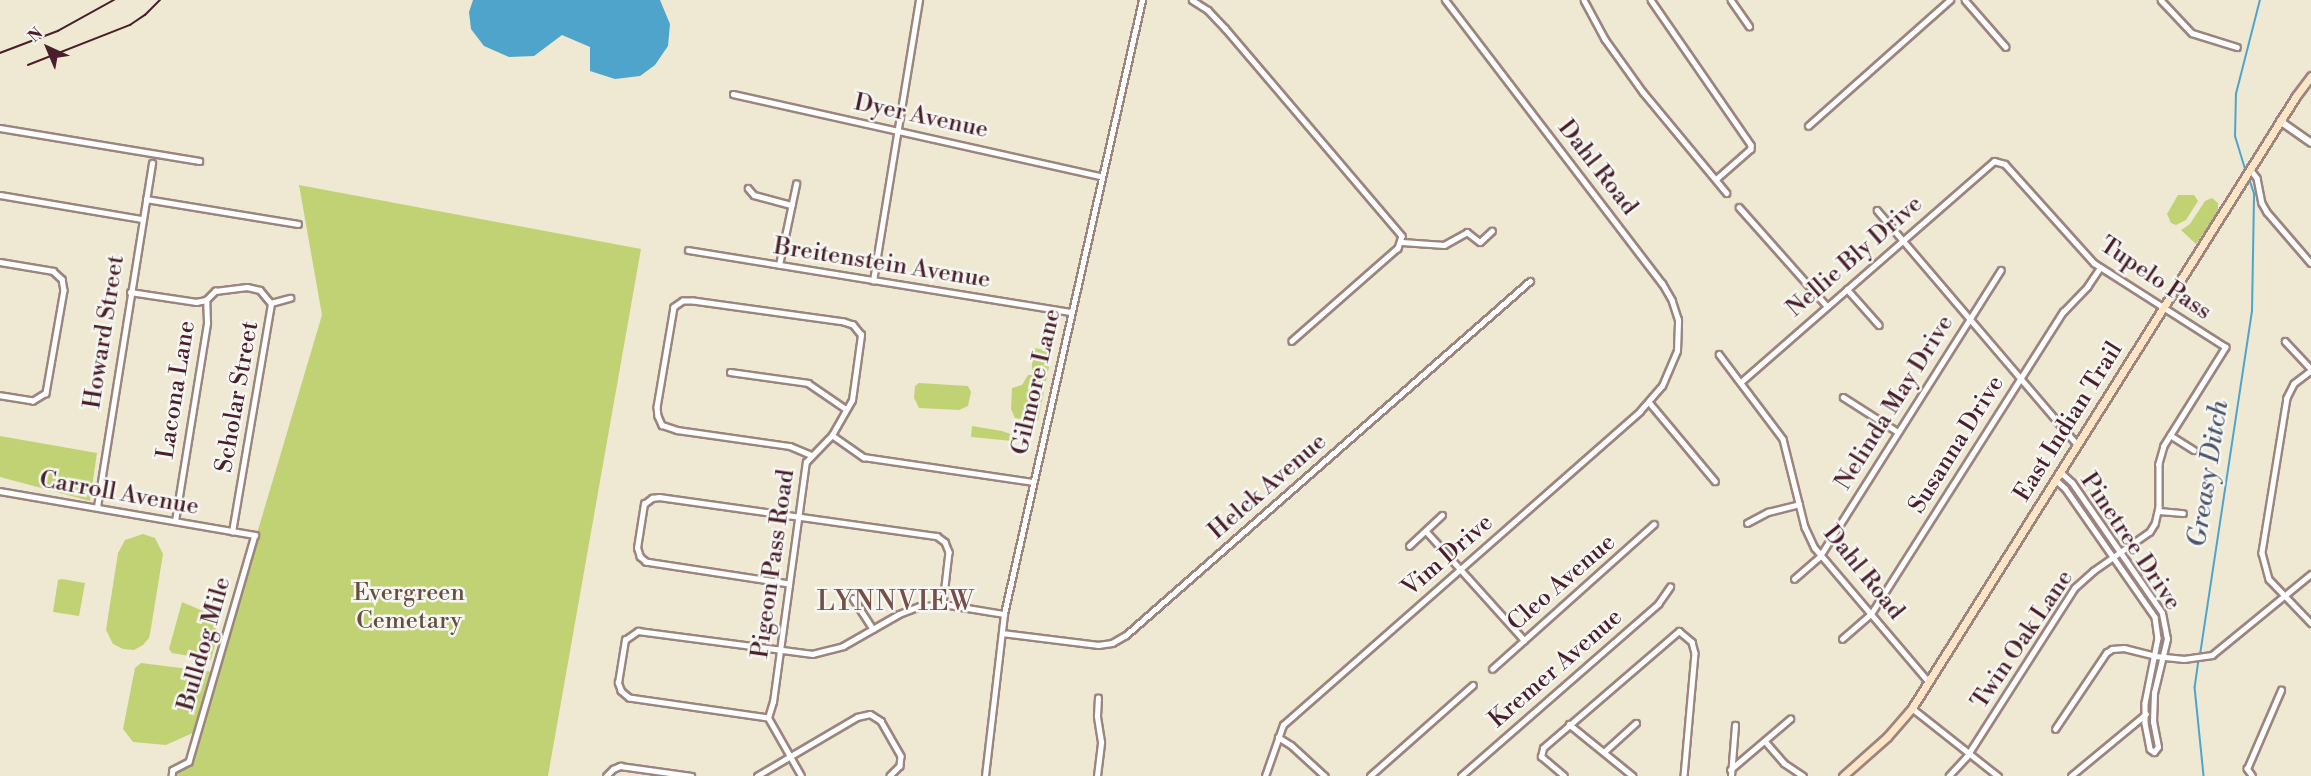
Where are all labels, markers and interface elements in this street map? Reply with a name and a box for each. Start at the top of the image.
north arrow [18,18,78,78]
text: N [24,23,47,47]
street label: Dyer Avenue [851,89,991,145]
street label: Dahl Road [1551,115,1643,221]
street label: Nellie Bly Drive [1781,190,1929,324]
street label: Tupelo Pass [2094,231,2216,327]
street label: Breitenstein Avenue [772,233,992,295]
street label: Howard Street [79,253,131,411]
street label: Gilmore Lane [1006,306,1068,458]
street label: Nelinda May Drive [1830,310,1960,496]
street label: Lacona Lane [152,319,202,461]
street label: Scholar Street [211,319,265,475]
street label: East Indian Trail [2008,337,2130,507]
street label: Susanna Drive [1903,371,2011,519]
water label: Greasy Ditch [2182,398,2236,550]
street label: Helck Avenue [1203,428,1333,546]
street label: Carroll Avenue [37,466,201,522]
street label: Pigeon Pass Road [746,468,802,660]
street label: Pinetree Drive [2073,468,2187,616]
street label: Vim Drive [1397,509,1499,603]
street label: Dahl Road [1816,520,1910,626]
street label: Cleo Avenue [1502,528,1622,638]
street label: Twin Oak Lane [1966,565,2080,715]
street label: Bulldog Mile [172,574,238,714]
park label: Evergreen Cemetary [353,580,465,636]
district label: LYNNVIEW [817,587,975,619]
street label: Kremer Avenue [1483,603,1629,735]

